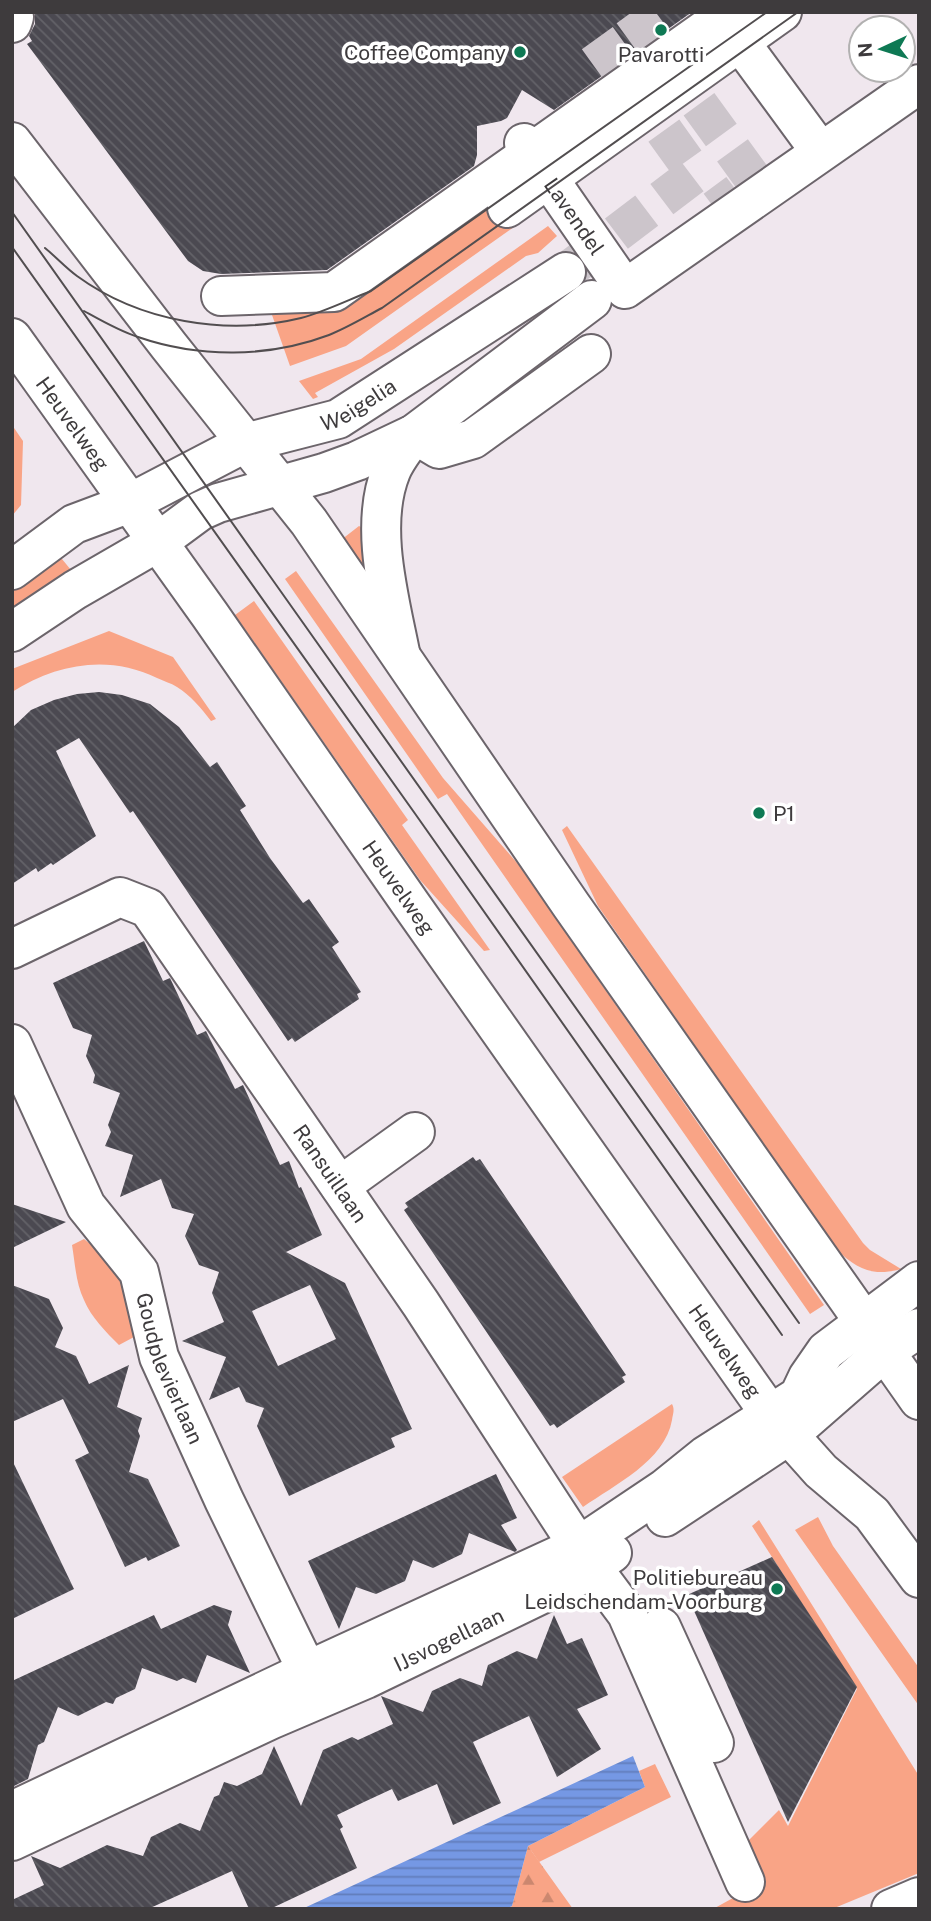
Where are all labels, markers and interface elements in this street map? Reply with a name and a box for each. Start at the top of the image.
north arrow [847,14,917,84]
marker: Pavarotti [653,22,669,38]
place label: Coffee Company [344,40,506,65]
place label: Pavarotti [618,42,704,67]
text: N [854,42,877,58]
marker: Coffee Company [512,44,528,60]
street label: Lavendel [539,173,610,260]
street label: Heuvelweg [31,372,115,475]
street label: Weigelia [318,373,400,436]
place label: P1 [773,801,795,826]
marker: P1 [751,805,767,821]
street label: Heuvelweg [358,835,441,939]
street label: Ransuillaan [288,1119,373,1227]
street label: Goudplevierlaan [132,1290,209,1448]
street label: Heuvelweg [684,1299,767,1403]
place label: Politiebureau Leidschendam-Voorburg [524,1565,763,1614]
marker: Politiebureau Leidschendam-Voorburg [769,1581,785,1597]
street label: IJsvogellaan [389,1602,508,1676]

